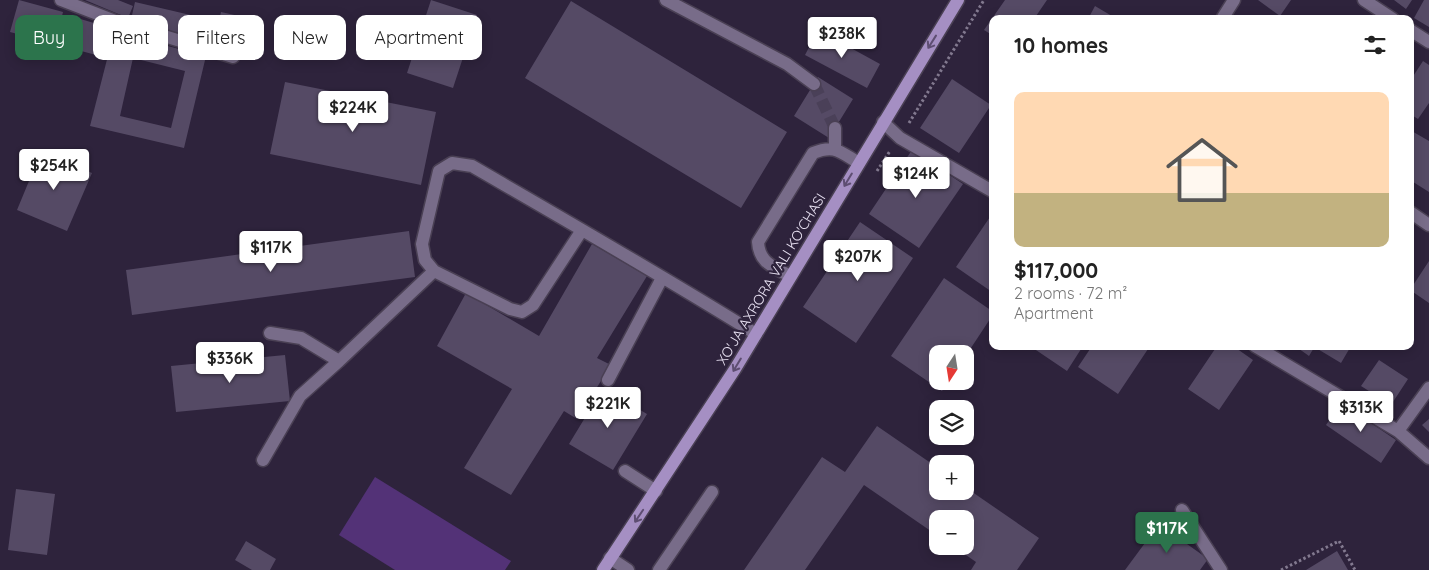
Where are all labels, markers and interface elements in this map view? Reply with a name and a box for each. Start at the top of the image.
chip: Buy [15,15,83,60]
chip: Rent [93,15,168,60]
chip: Filters [178,15,264,60]
chip: New [274,15,346,60]
chip: Apartment [356,15,482,60]
pin: $238K [807,17,877,59]
text: $238K [819,23,865,43]
icon: filters [1361,31,1389,59]
text: 10 homes [1014,32,1108,58]
one-way arrow [927,34,937,48]
pin: $224K [318,90,388,133]
text: $224K [329,97,377,117]
icon: home [1157,125,1247,215]
pin: $254K [19,148,89,191]
text: $254K [30,155,78,175]
pin: $124K [881,156,951,199]
text: $124K [894,163,938,183]
one-way arrow [842,173,852,187]
street label: XO'JA AXRORA VALI KO'CHASI [713,190,829,368]
pin: $117K [236,230,306,273]
text: $117K [250,237,292,257]
pin: $207K [823,240,893,282]
text: $207K [834,246,882,266]
text: $117,000 [1014,257,1098,283]
text: 2 rooms · 72 m² [1014,283,1127,303]
text: Apartment [1014,303,1094,323]
pin: $336K [195,342,265,384]
north arrow [929,345,974,390]
map controls [929,345,974,555]
text: $336K [207,348,253,368]
one-way arrow [732,357,742,371]
pin: $221K [573,386,643,429]
pin: $313K [1326,390,1396,433]
text: $221K [586,393,630,413]
text: $313K [1339,397,1383,417]
button: layers [929,400,974,445]
button: + [929,455,974,500]
one-way arrow [634,508,644,522]
button: − [929,510,974,555]
pin: $117K [1132,512,1202,554]
text: $117K [1146,518,1188,538]

